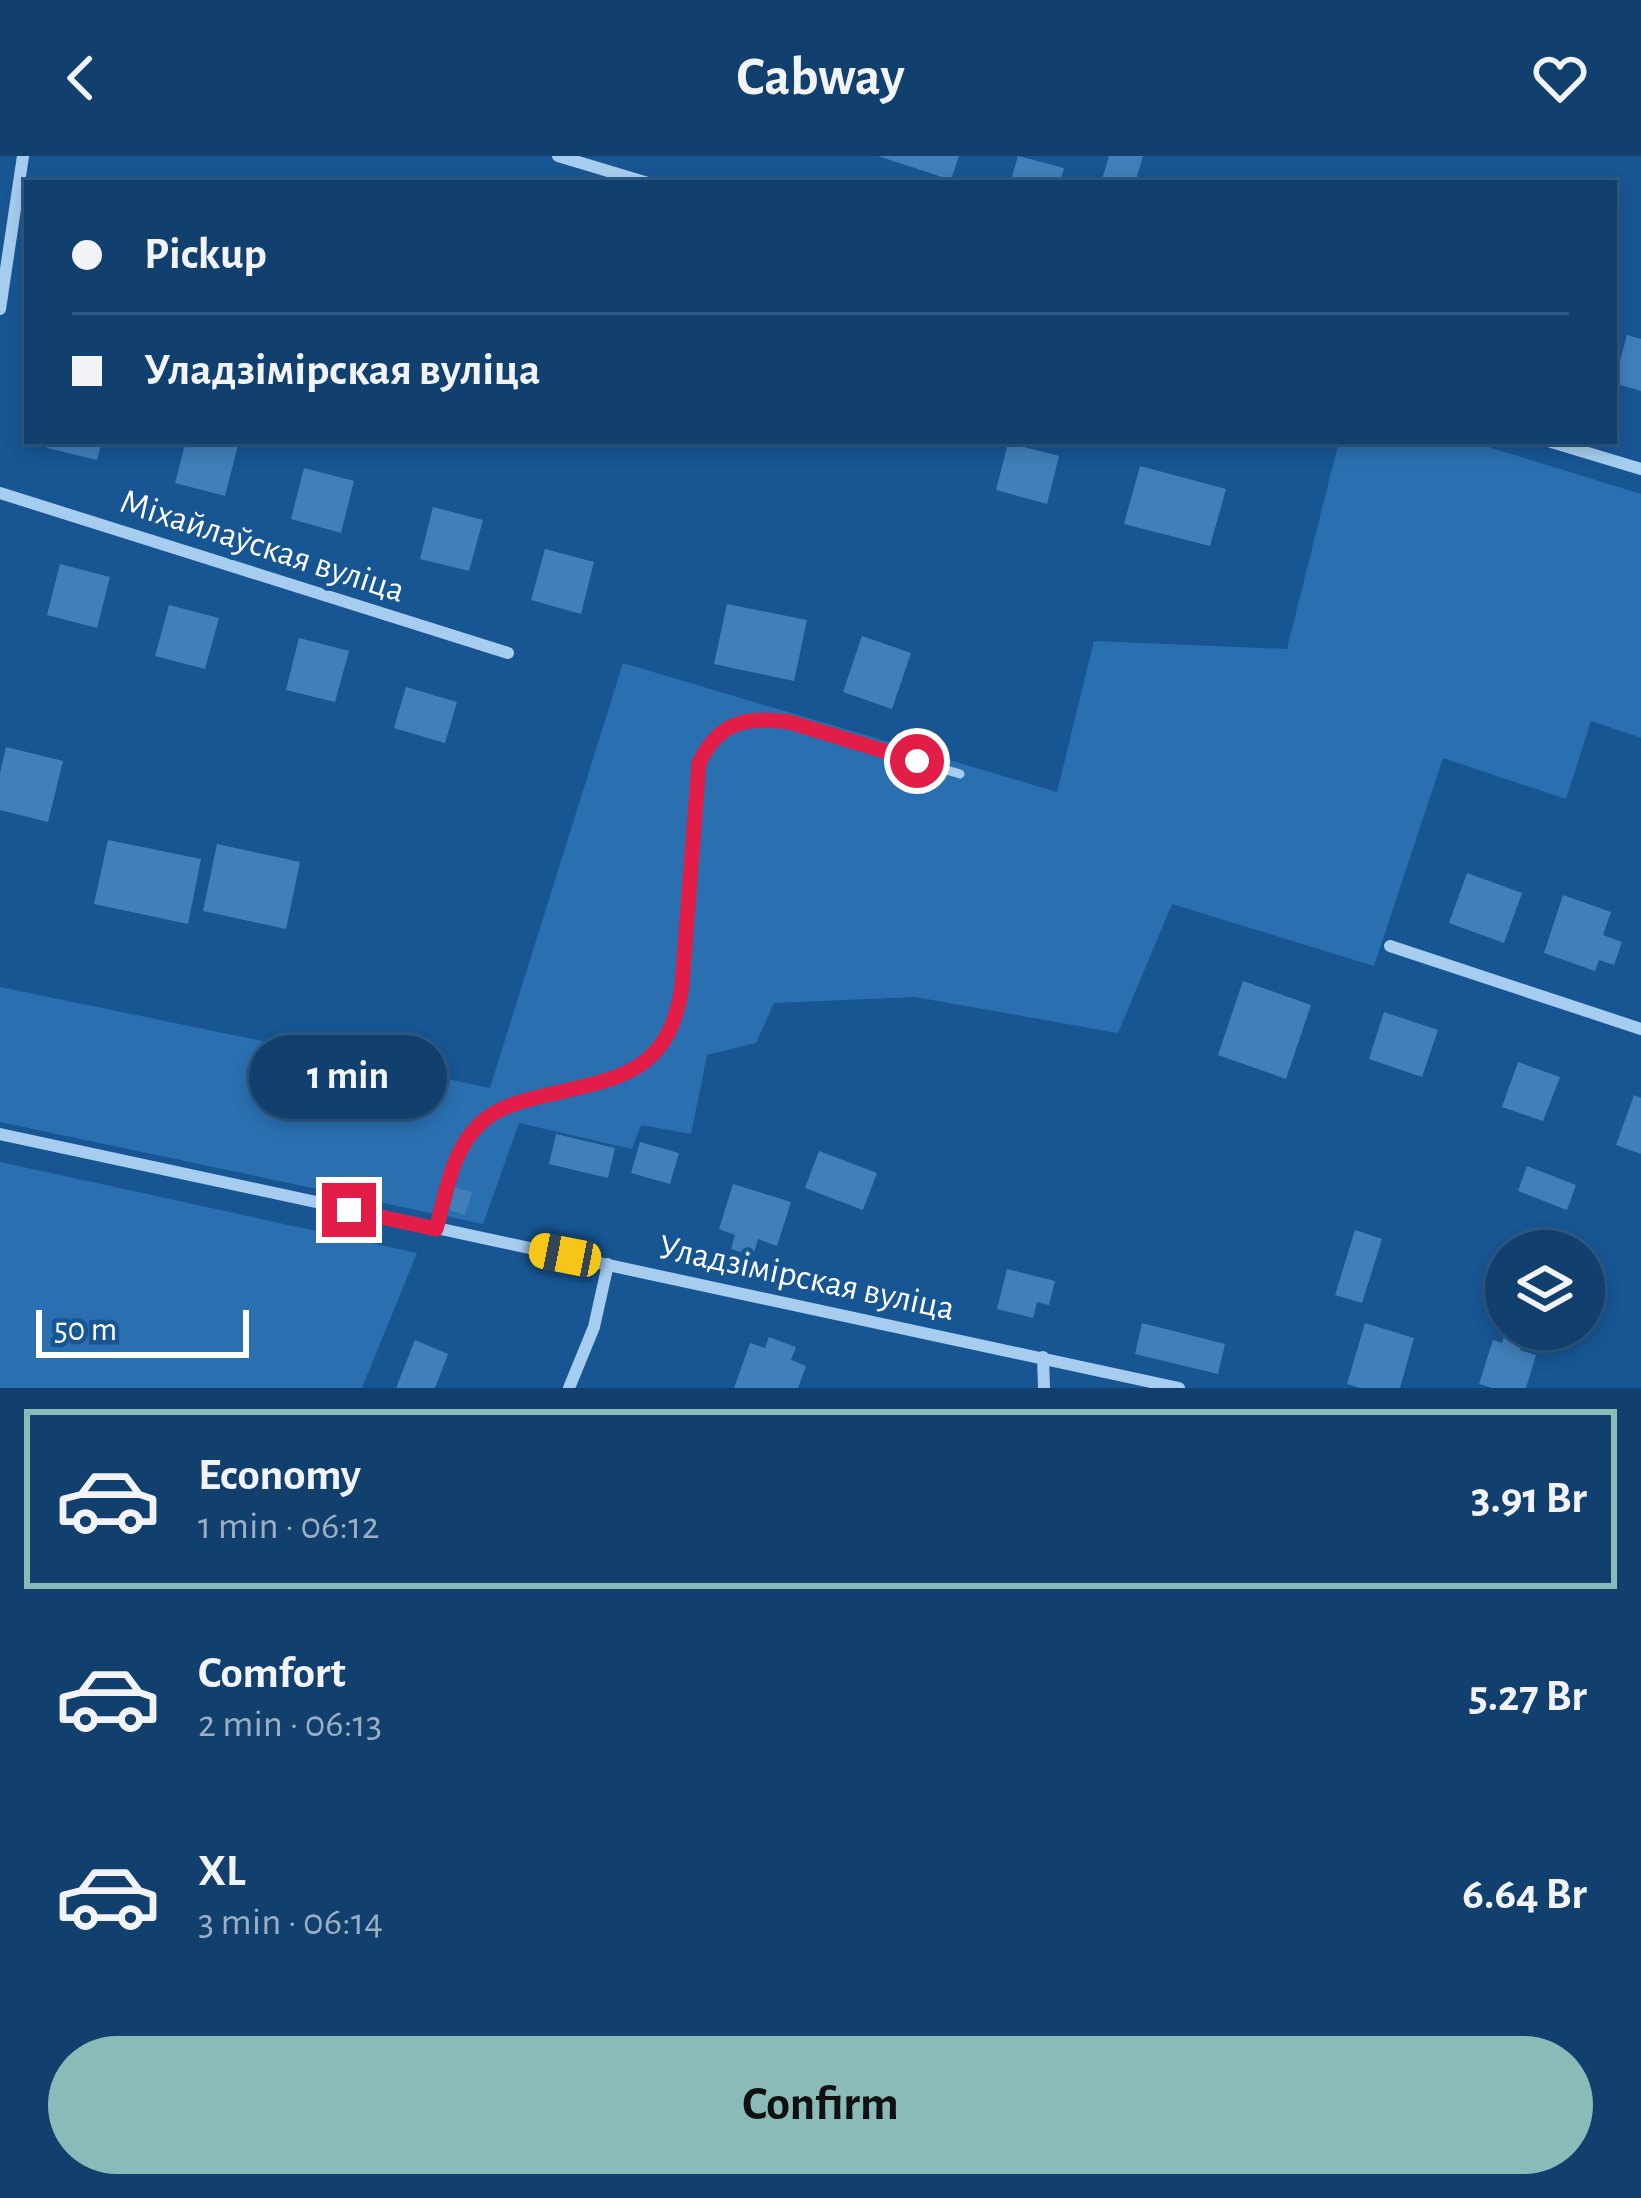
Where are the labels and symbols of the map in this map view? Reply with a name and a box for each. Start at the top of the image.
street label: Міхайлаўская вуліца [116,483,409,609]
route start [890,734,944,788]
callout: 1 min [250,1036,448,1120]
route end [322,1183,376,1237]
street label: Уладзімірская вуліца [655,1229,958,1327]
car [526,1230,604,1280]
scale bar [36,1304,249,1357]

